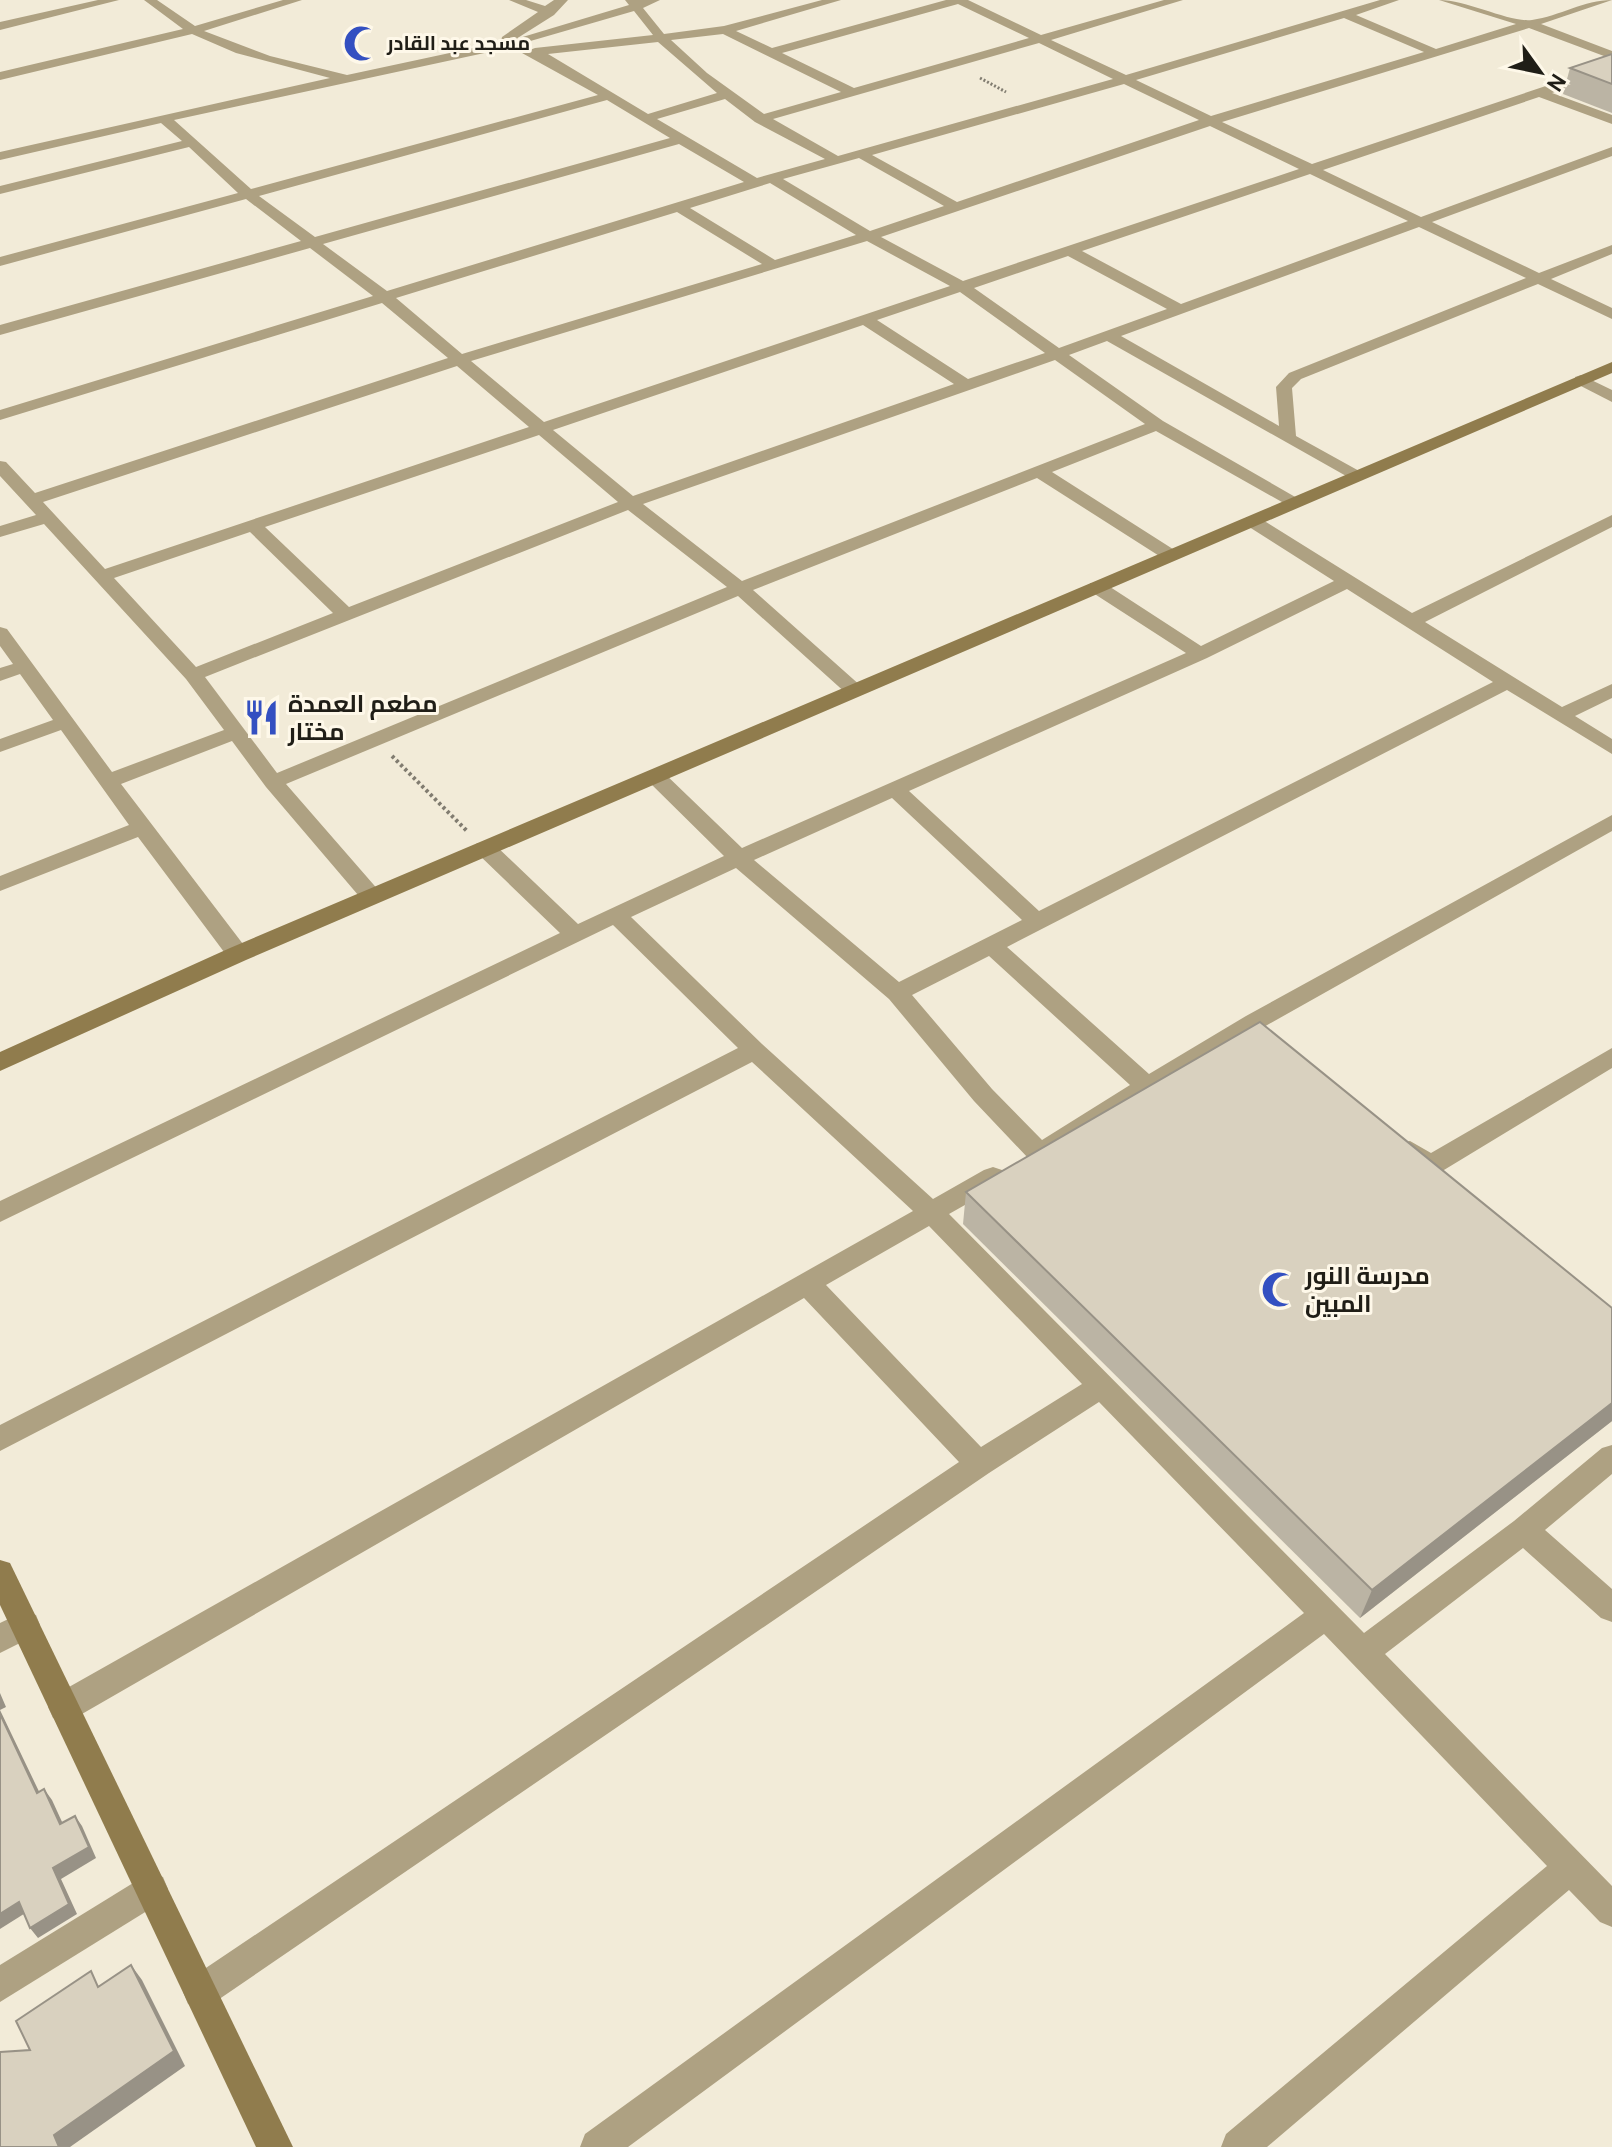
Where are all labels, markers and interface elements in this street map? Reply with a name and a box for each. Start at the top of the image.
mosque icon: مسجد عبد القادر [342,24,380,62]
place label: مسجد عبد القادر [386,31,530,55]
north arrow [1500,32,1580,112]
text: N [1541,69,1572,96]
place label: مطعم العمدة مختار [287,689,438,746]
restaurant icon: مطعم العمدة مختار [243,698,281,736]
place label: مدرسة النور المبين [1304,1261,1430,1318]
mosque icon: مدرسة النور المبين [1260,1270,1298,1308]

